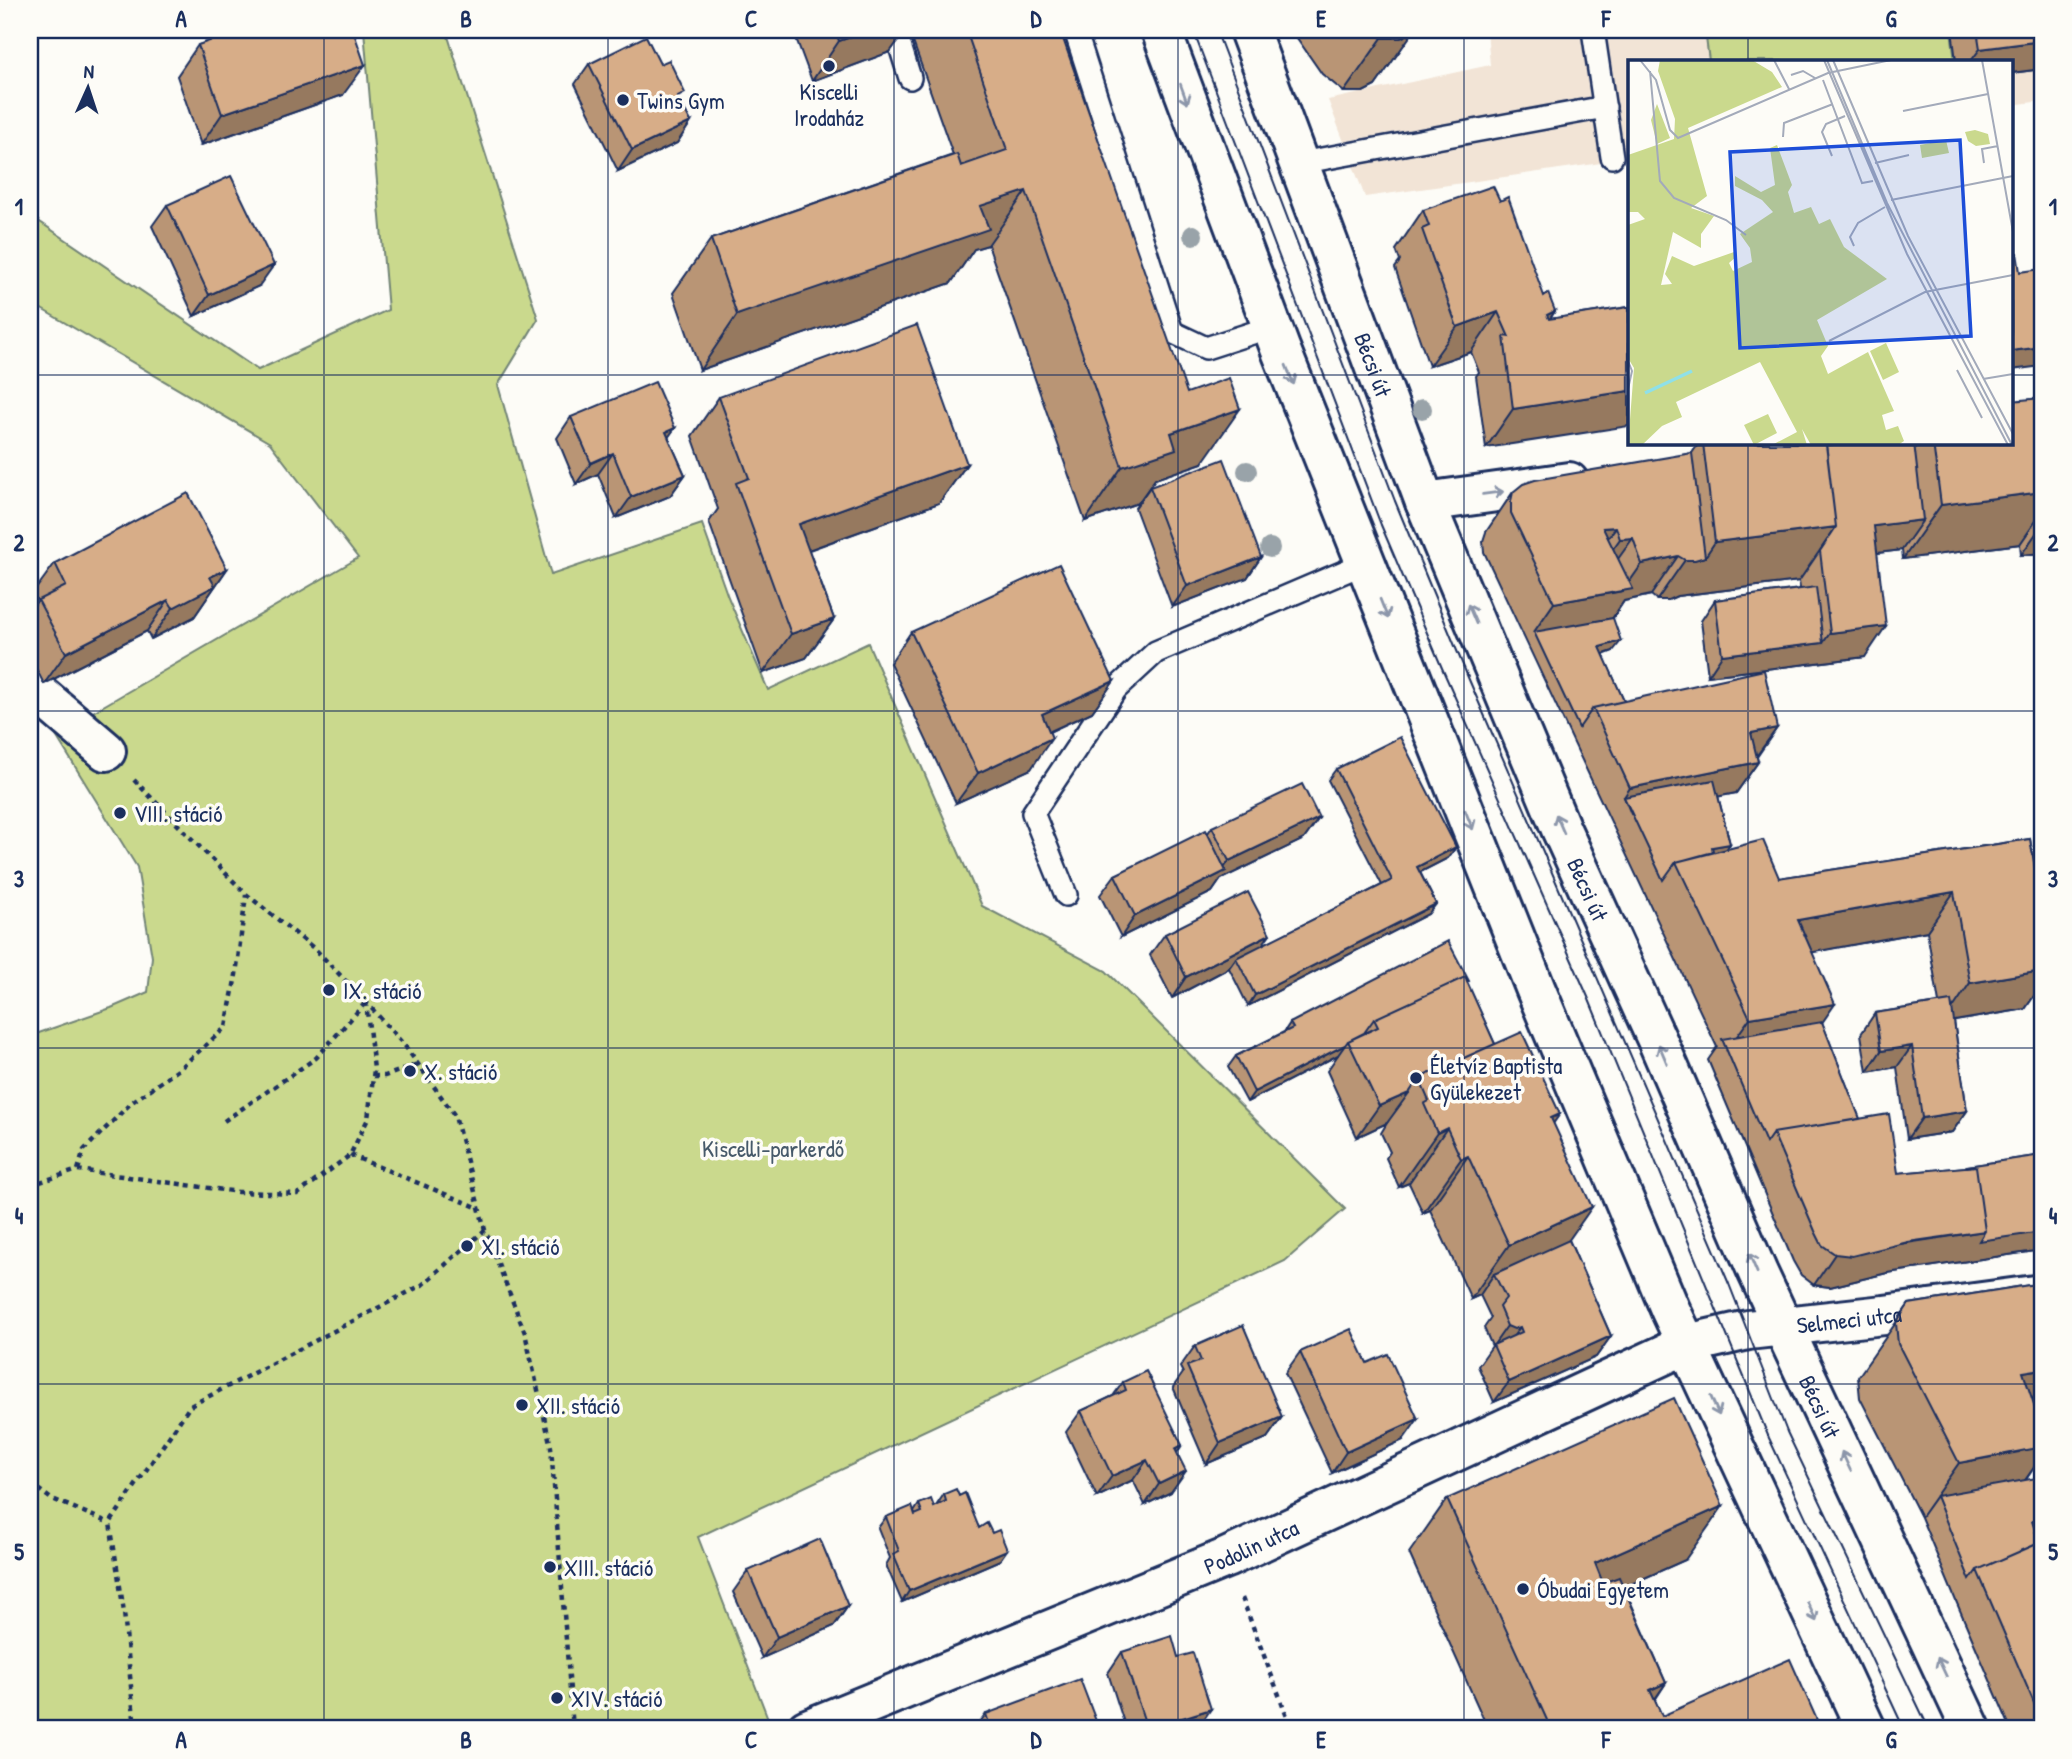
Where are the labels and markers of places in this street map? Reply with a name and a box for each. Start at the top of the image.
marker: Kiscelli Irodaház [821,58,837,74]
place label: Kiscelli Irodaház [794,76,864,133]
place label: Twins Gym [637,85,725,116]
marker: Twins Gym [615,92,631,108]
place label: VIII. stáció [134,798,222,829]
marker: VIII. stáció [112,805,128,821]
place label: IX. stáció [343,975,422,1006]
marker: IX. stáció [321,982,337,998]
place label: Életvíz Baptista Gyülekezet [1430,1050,1562,1107]
place label: X. stáció [424,1056,497,1087]
marker: X. stáció [402,1063,418,1079]
marker: Életvíz Baptista Gyülekezet [1408,1070,1424,1086]
place label: XI. stáció [481,1231,560,1262]
marker: XI. stáció [459,1238,475,1254]
place label: XII. stáció [536,1390,620,1421]
marker: XII. stáció [514,1397,530,1413]
place label: XIII. stáció [564,1552,653,1583]
marker: XIII. stáció [542,1559,558,1575]
place label: Óbudai Egyetem [1537,1574,1669,1605]
marker: Óbudai Egyetem [1515,1581,1531,1597]
place label: XIV. stáció [571,1683,663,1714]
marker: XIV. stáció [549,1690,565,1706]

